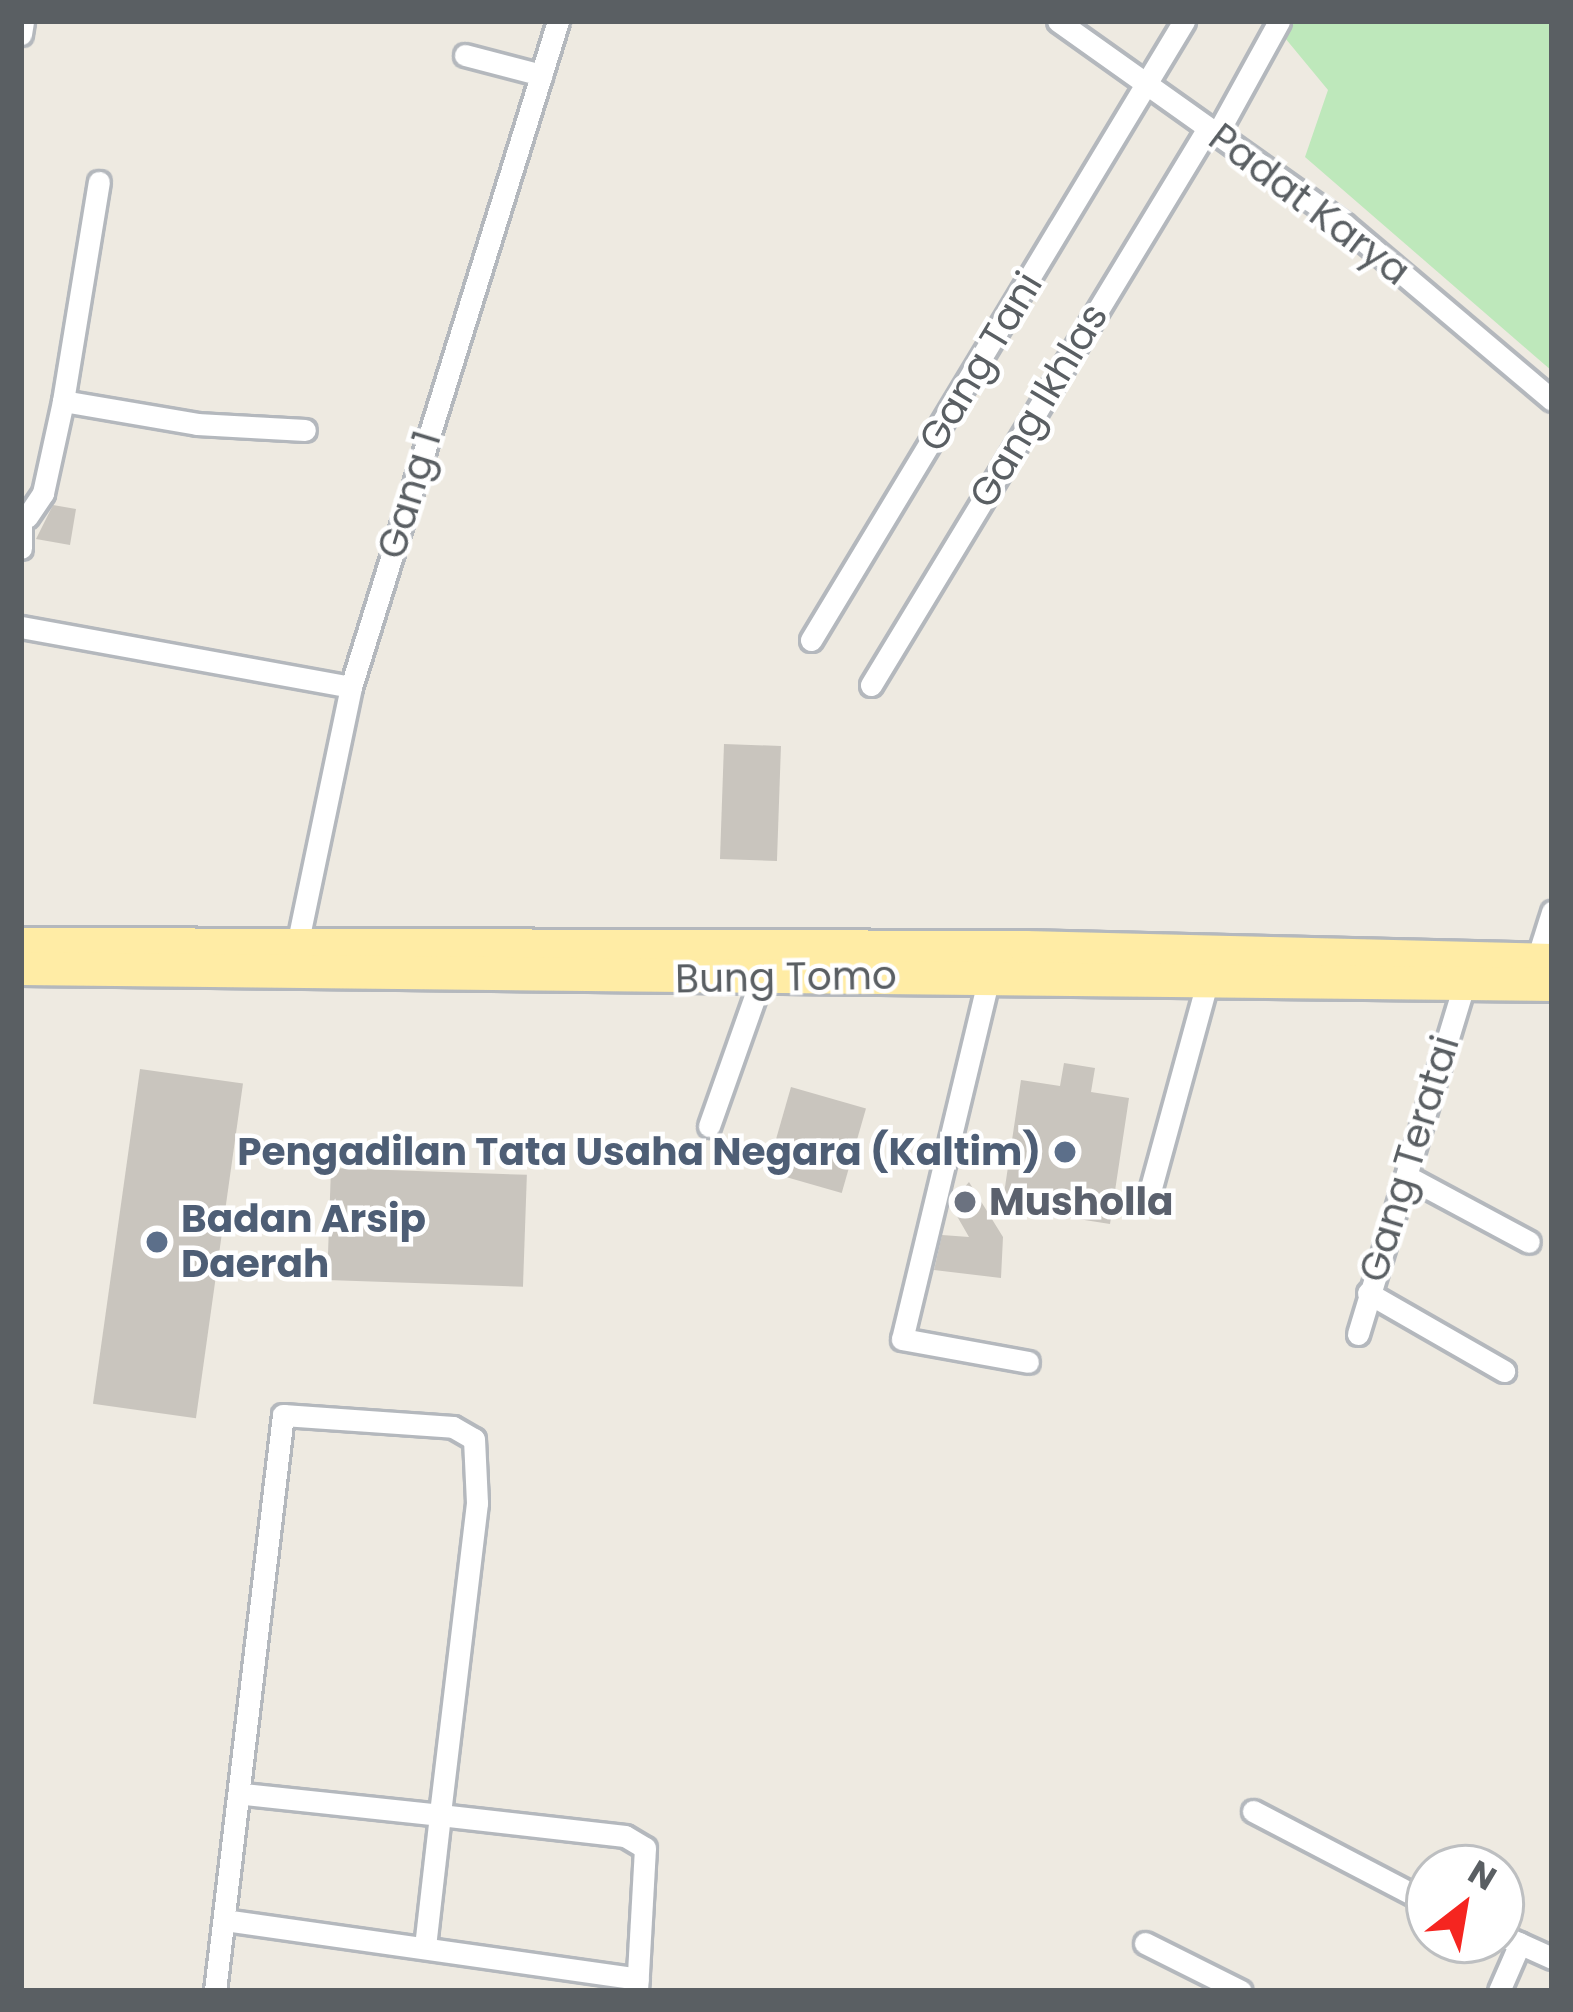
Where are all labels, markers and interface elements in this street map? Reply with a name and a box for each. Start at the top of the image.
street label: Padat Karya [1200,114,1418,296]
street label: Gang Tani [909,264,1053,460]
street label: Gang Ikhlas [960,296,1118,516]
street label: Gang 1 [368,426,452,564]
street label: Bung Tomo [675,953,897,1003]
street label: Gang Teratai [1350,1030,1470,1288]
place label: Pengadilan Tata Usaha Negara (Kaltim) [237,1129,1041,1175]
marker: Pengadilan Tata Usaha Negara (Kaltim) [1052,1139,1078,1165]
place label: Musholla [989,1179,1173,1225]
marker: Musholla [952,1189,978,1215]
place label: Badan Arsip Daerah [181,1197,426,1288]
marker: Badan Arsip Daerah [144,1229,170,1255]
north arrow [1405,1844,1525,1964]
text: N [1460,1849,1505,1902]

